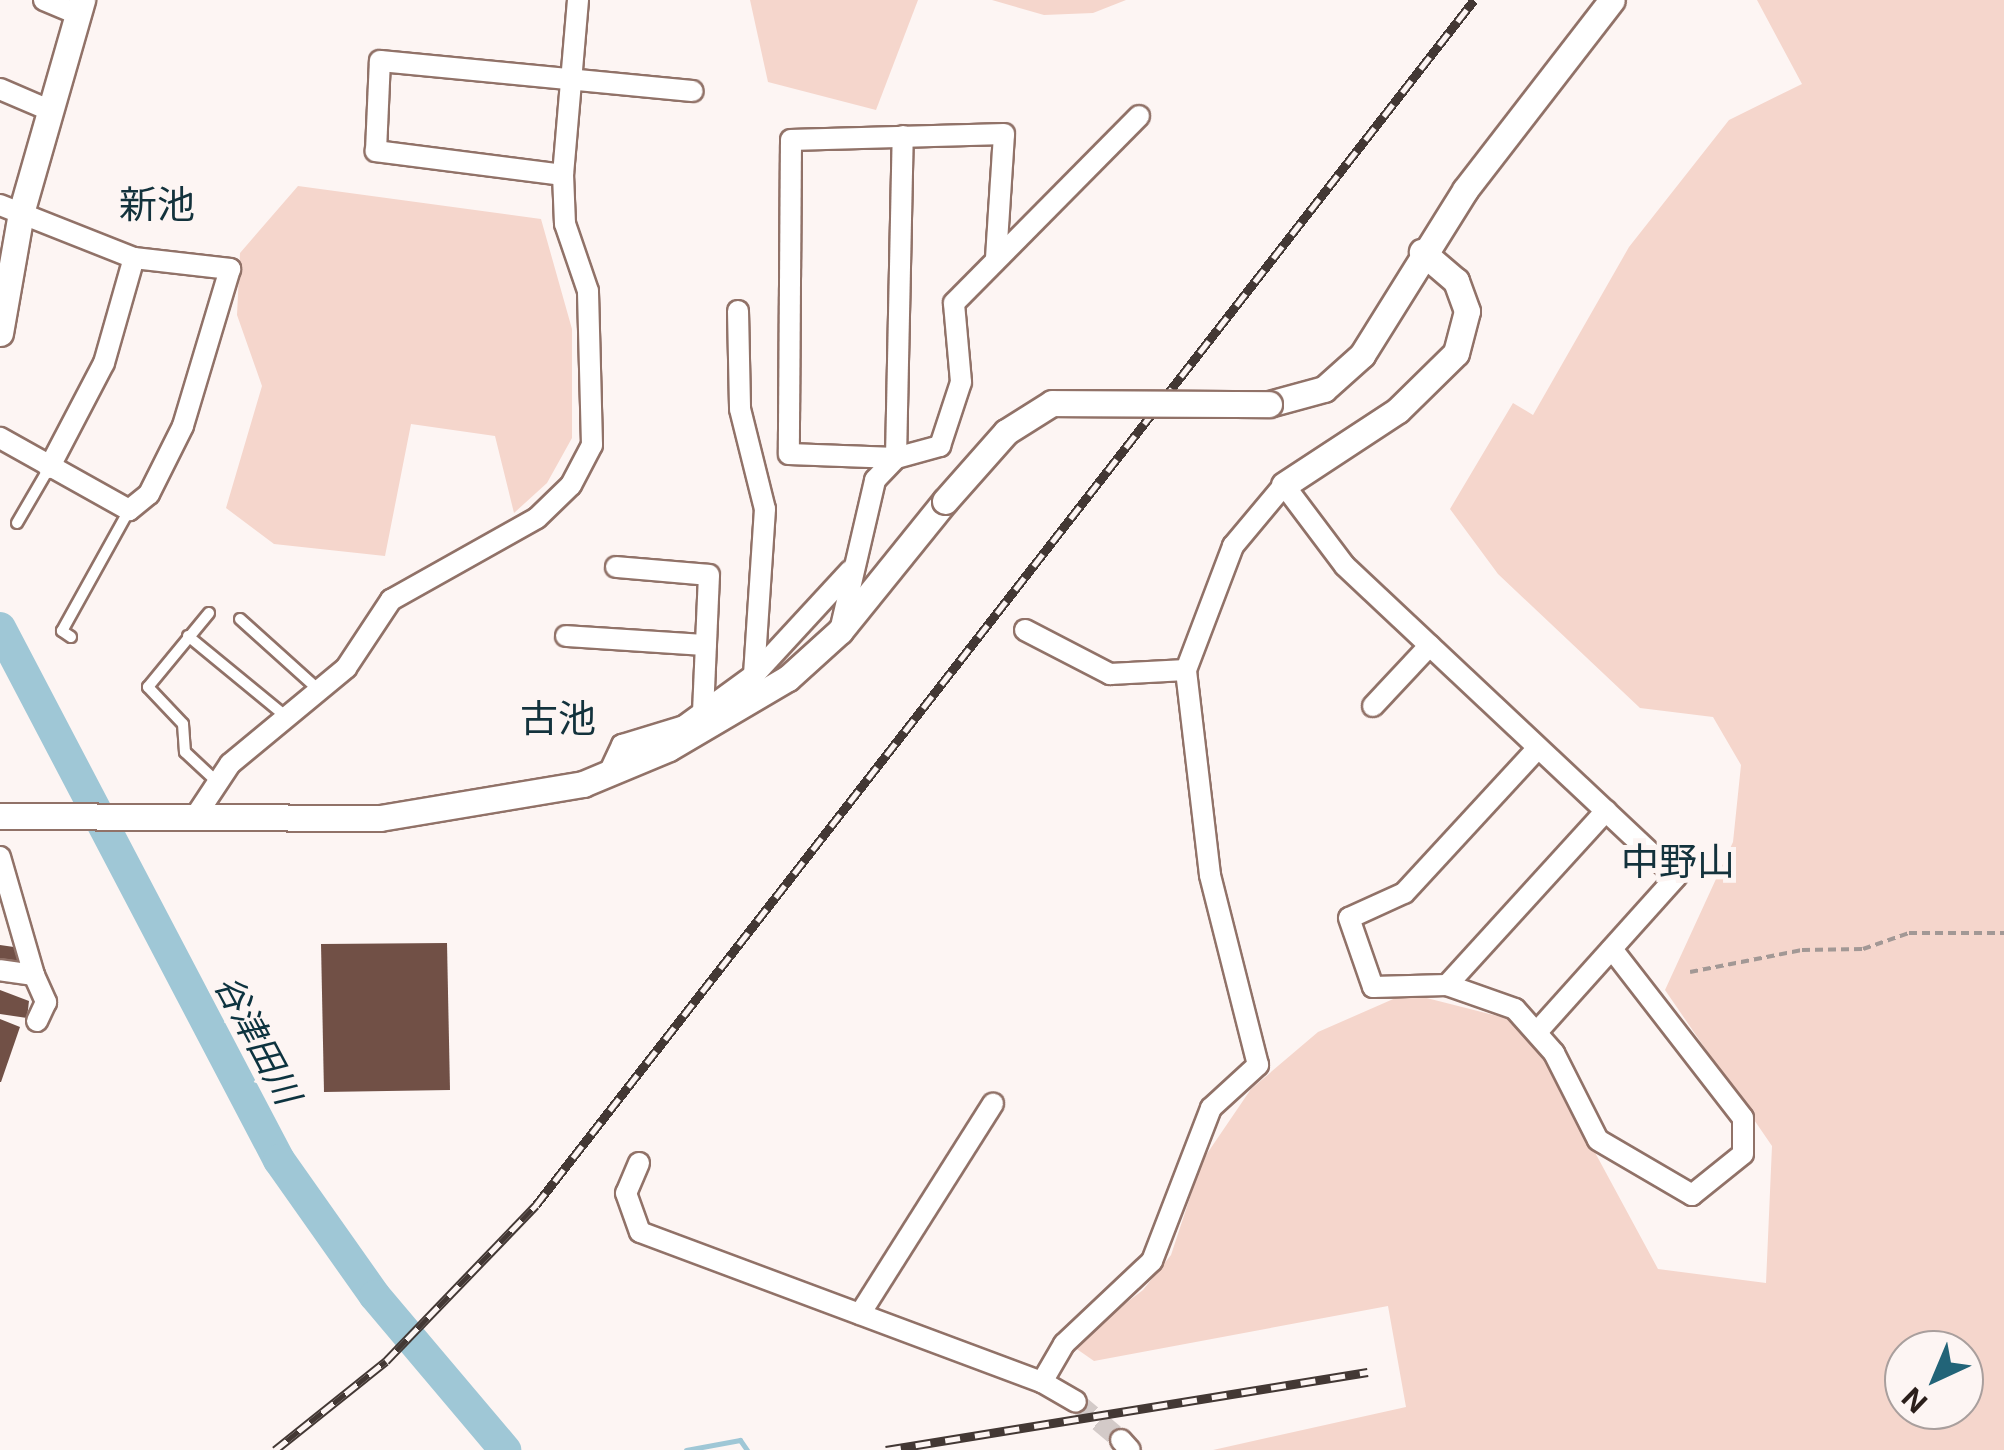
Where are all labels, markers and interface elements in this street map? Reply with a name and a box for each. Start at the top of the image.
district label: 新池 [119,182,195,228]
district label: 古池 [520,696,596,742]
district label: 中野山 [1621,839,1735,885]
water label: 谷津田川 [207,967,309,1111]
north arrow [1884,1330,1984,1430]
text: N [1895,1380,1934,1420]

